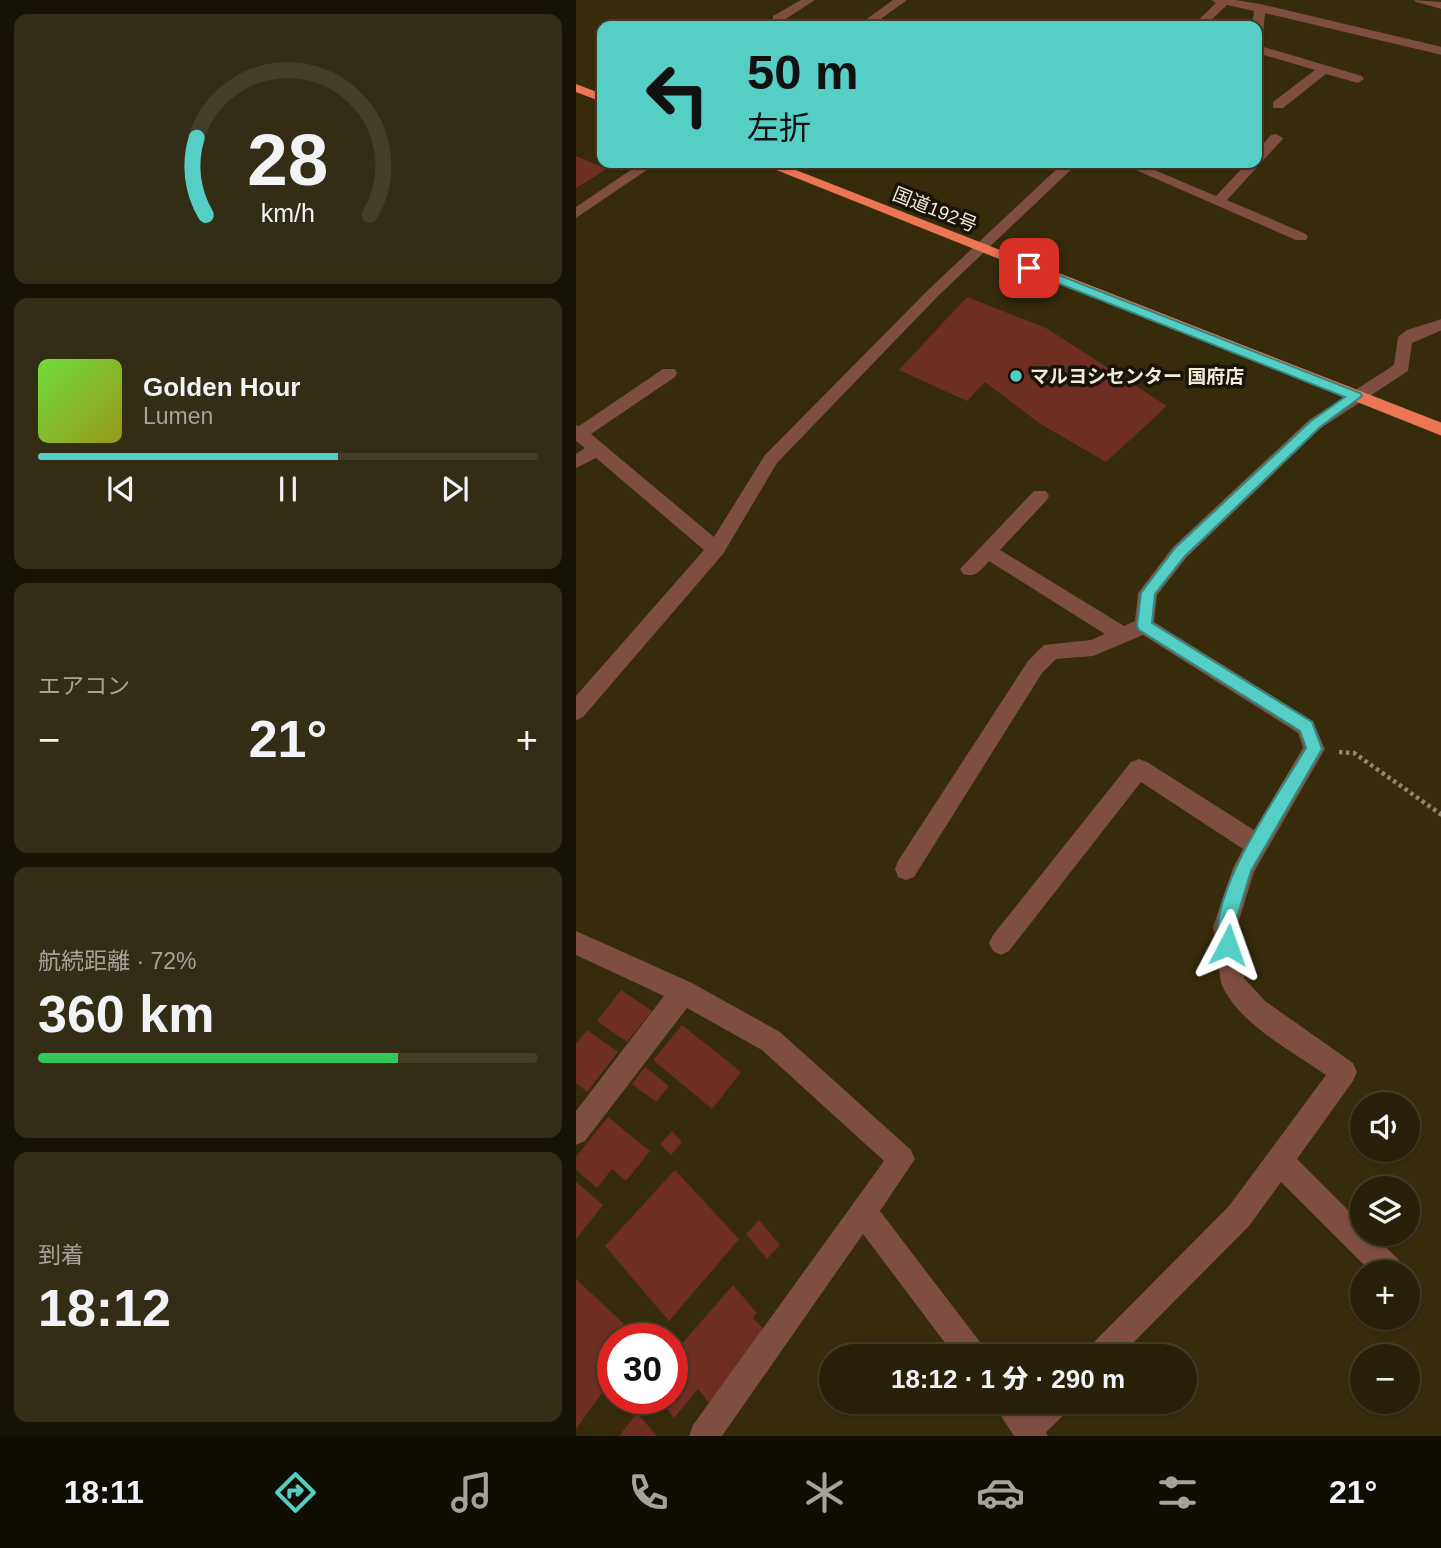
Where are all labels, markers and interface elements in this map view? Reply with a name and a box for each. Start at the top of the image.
text: 50 m [747,45,859,99]
icon: left [632,49,723,140]
text: 左折 [747,110,811,146]
text: 28 [248,120,328,201]
street label: 国道192号 [890,183,980,236]
text: km/h [261,199,315,227]
pin [999,238,1059,298]
icon: arrive [1010,249,1048,287]
place label: マルヨシセンター 国府店 [1030,366,1244,387]
marker: マルヨシセンター 国府店 [1008,368,1024,384]
text: Golden Hour [143,372,300,402]
text: Lumen [143,403,213,429]
icon: previous [102,470,140,508]
icon: pause [269,470,307,508]
icon: next [436,470,474,508]
text: エアコン [38,673,130,699]
text: 21° [249,710,327,768]
text: − [38,719,60,761]
text: + [516,719,538,761]
position arrow [1191,908,1265,982]
text: 航続距離 · 72% [38,948,196,974]
text: 360 km [38,985,214,1043]
map controls [1350,1092,1420,1414]
button: sound [1350,1092,1420,1162]
button: layers [1350,1176,1420,1246]
text: 到着 [38,1242,84,1268]
button: + [1350,1260,1420,1330]
text: 18:12 [38,1279,171,1337]
speed limit sign: 30 [597,1323,688,1414]
button: − [1350,1344,1420,1414]
text: 18:12 · 1 分 · 290 m [891,1364,1125,1394]
icon: directions [271,1468,320,1517]
icon: music [447,1468,496,1517]
icon: phone [624,1468,673,1517]
icon: climate [800,1468,849,1517]
icon: car [976,1468,1025,1517]
icon: filters [1153,1468,1202,1517]
text: 18:11 [64,1474,144,1510]
text: 21° [1329,1474,1377,1510]

